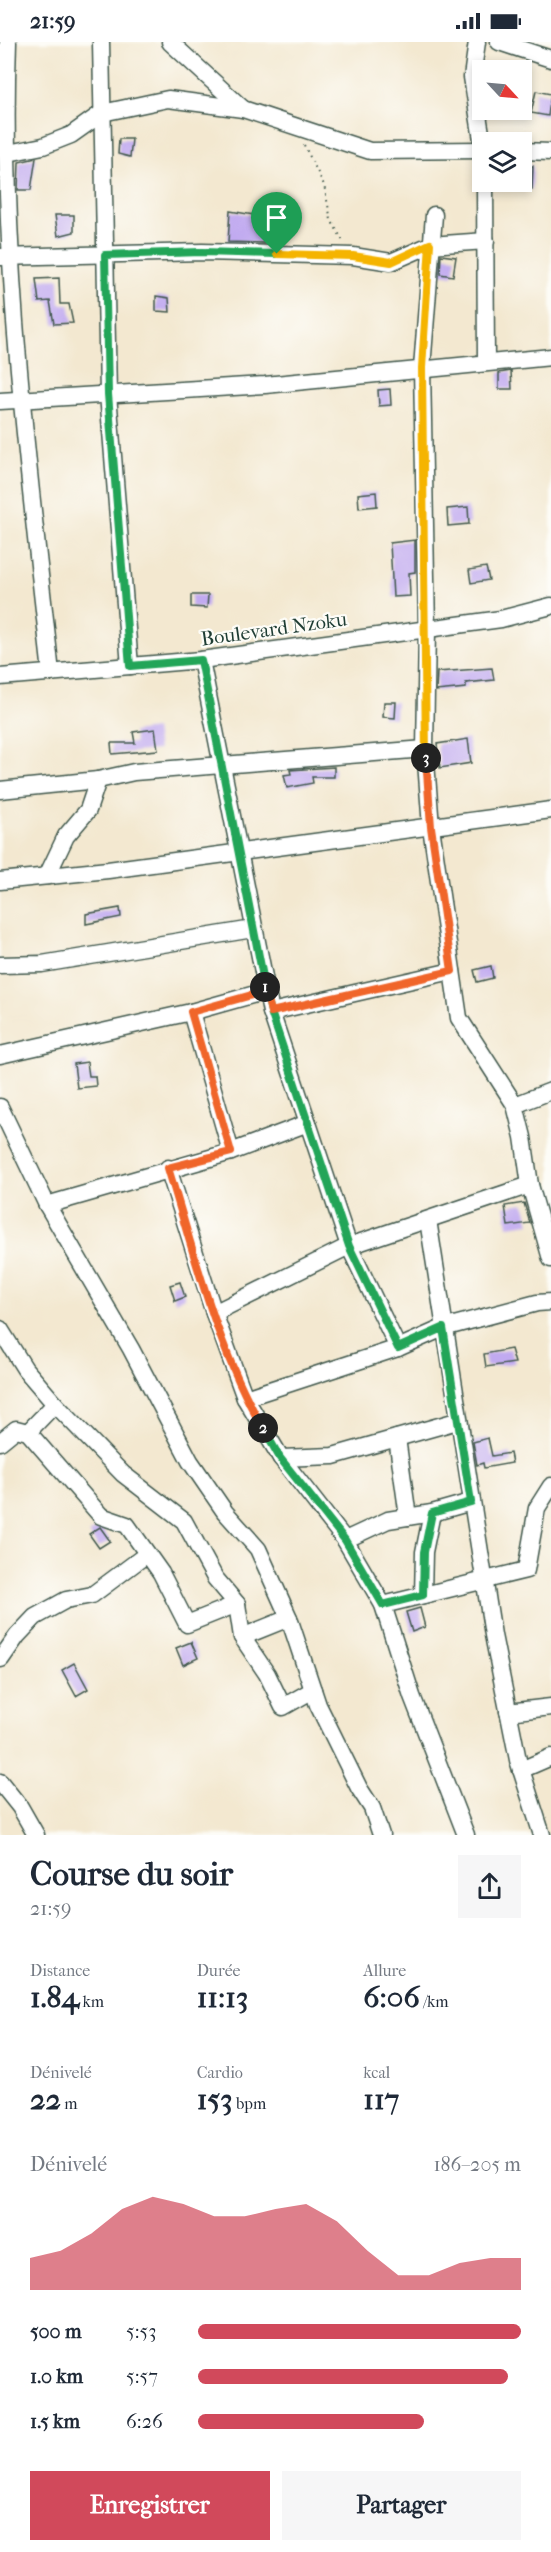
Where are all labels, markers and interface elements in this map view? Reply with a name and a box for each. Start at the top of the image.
text: 21:59 [30,8,76,34]
north arrow [472,60,532,120]
map controls [472,60,532,192]
button: layers [472,132,532,192]
pin [251,192,302,254]
icon: arrive [260,201,293,234]
street label: Boulevard Nzoku [200,607,349,651]
pin: 3 [411,743,441,773]
text: 3 [423,748,429,767]
pin: 1 [250,972,280,1002]
text: 1 [262,977,268,996]
pin: 2 [248,1413,278,1443]
text: 2 [259,1418,267,1437]
text: Course du soir [30,1855,233,1894]
button: share [458,1855,521,1918]
text: 21:59 [30,1897,71,1920]
text: Distance [30,1961,90,1980]
text: Durée [197,1961,240,1980]
text: Allure [363,1961,406,1980]
text: 1.84 [30,1980,79,2015]
text: 11:13 [197,1980,248,2015]
text: 6:06 [363,1980,420,2015]
text: km [79,1992,104,2011]
text: /km [420,1992,449,2011]
text: Dénivelé [30,2063,92,2082]
text: Cardio [197,2063,243,2082]
text: kcal [363,2063,390,2082]
text: 22 [30,2082,61,2117]
text: 153 [197,2082,233,2117]
text: 117 [363,2082,399,2117]
text: m [61,2094,78,2113]
text: bpm [233,2094,266,2113]
text: Dénivelé [30,2153,107,2176]
text: 186–205 m [433,2153,521,2176]
text: 500 m [30,2320,82,2343]
text: 5:53 [126,2320,156,2343]
text: 1.0 km [30,2365,83,2388]
text: 5:57 [126,2365,158,2388]
text: 1.5 km [30,2410,80,2433]
text: 6:26 [126,2410,163,2433]
button: Enregistrer [30,2471,270,2540]
button: Partager [282,2471,521,2540]

